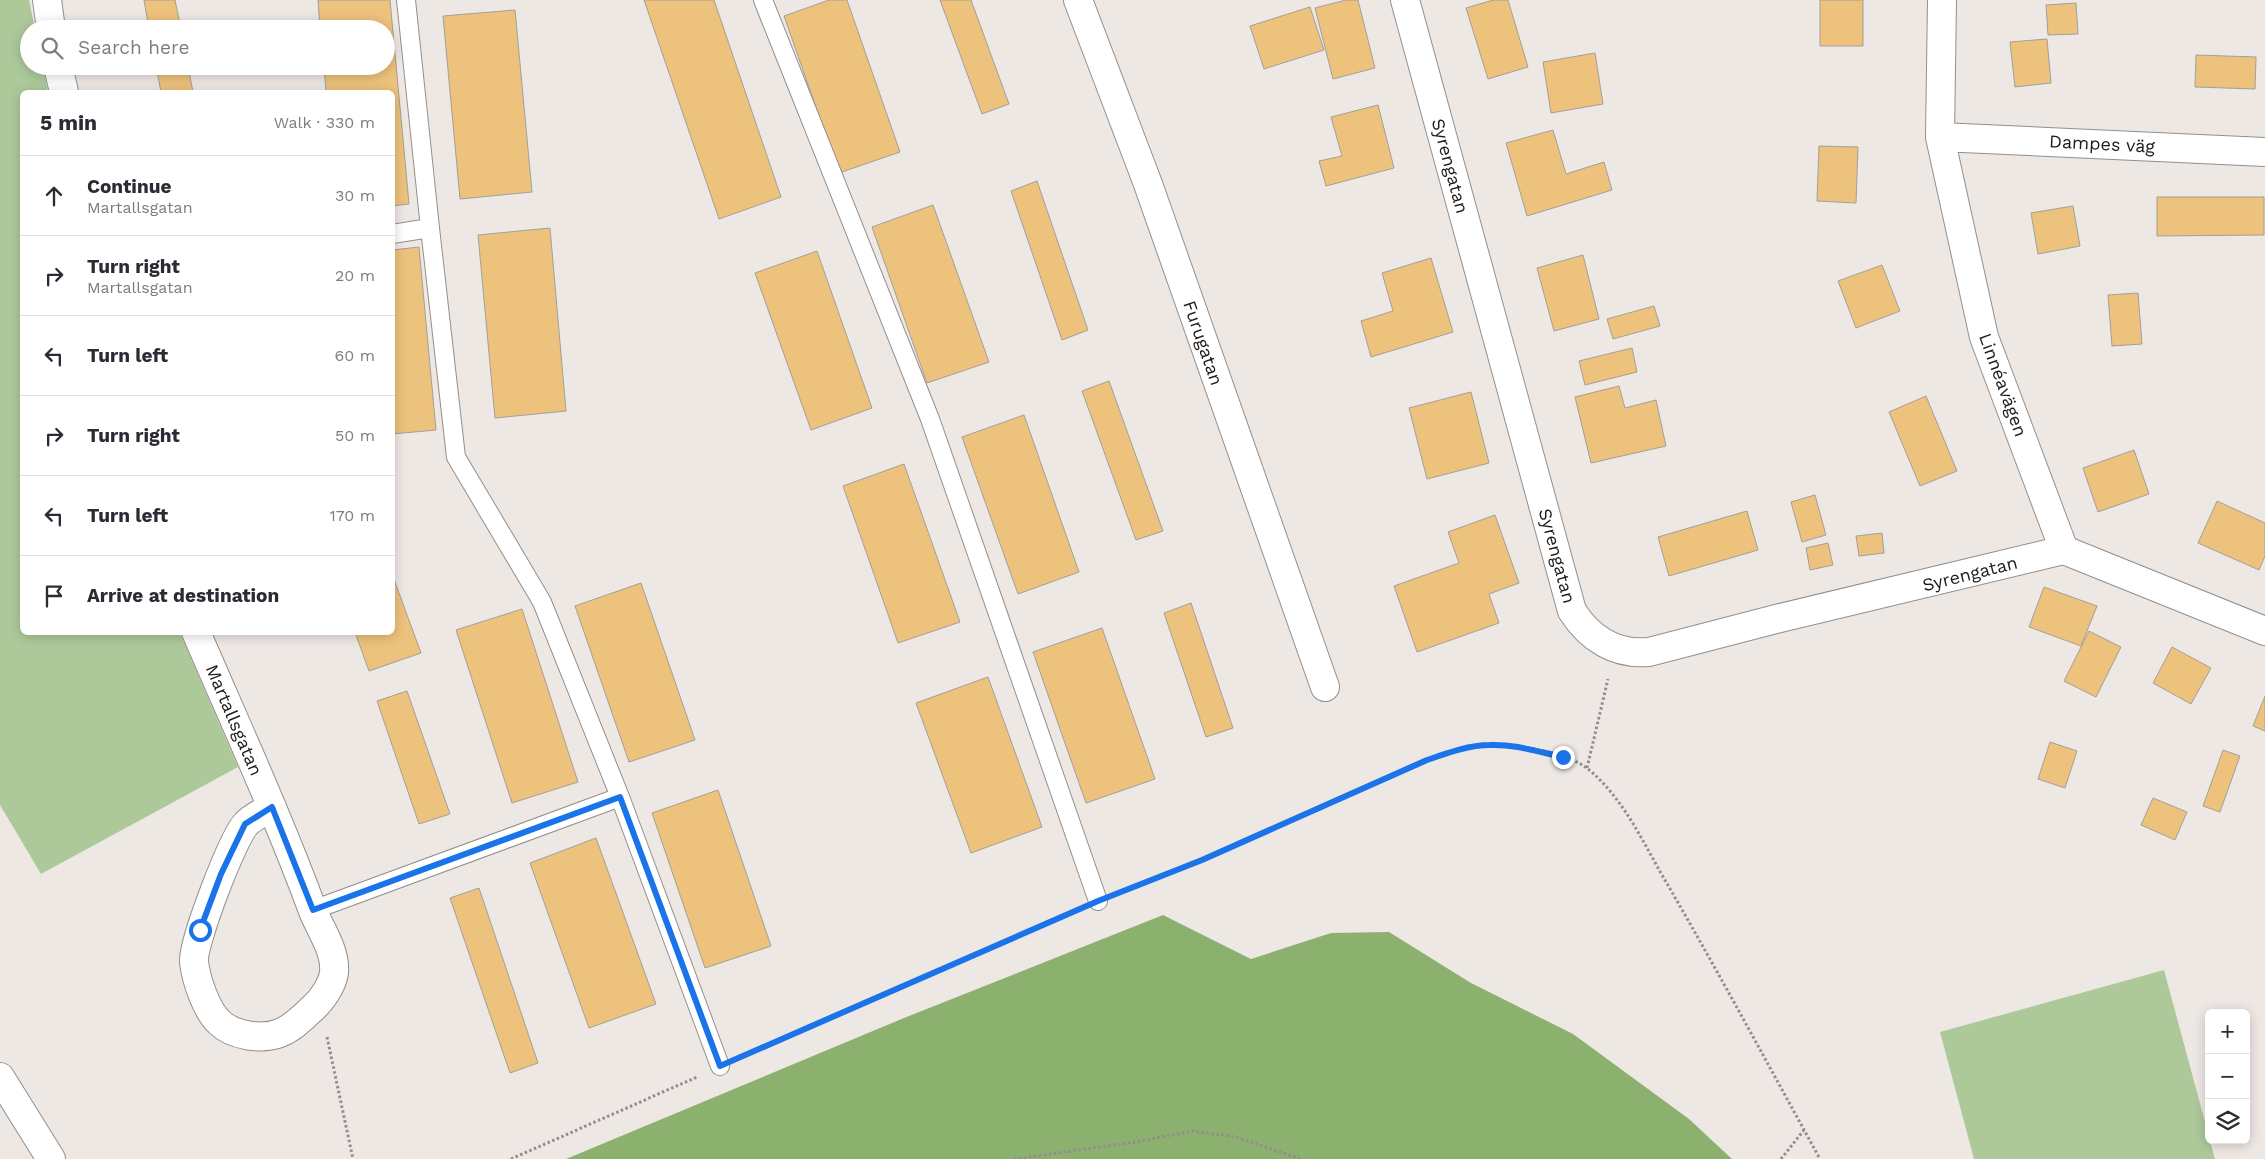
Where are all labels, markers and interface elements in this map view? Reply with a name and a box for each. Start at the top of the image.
search box [20,20,395,75]
icon: search [38,34,66,62]
text: Search here [78,36,189,59]
text: 5 min [40,110,97,135]
text: Walk · 330 m [274,113,375,132]
street label: Syrengatan [1428,116,1473,216]
street label: Dampes väg [2049,130,2156,157]
text: Continue [87,175,171,198]
icon: ahead [40,182,68,210]
text: 30 m [335,186,375,205]
text: Martallsgatan [87,198,193,217]
text: Turn right [87,255,180,278]
icon: right [40,262,68,290]
text: 20 m [335,266,375,285]
text: Martallsgatan [87,278,193,297]
street label: Furugatan [1179,298,1228,388]
street label: Linnéavägen [1975,330,2032,439]
icon: left [40,342,68,370]
text: Turn left [87,344,168,367]
text: 60 m [335,346,375,365]
icon: right [40,422,68,450]
text: Turn right [87,424,180,447]
text: 50 m [335,426,375,445]
icon: left [40,502,68,530]
text: Turn left [87,504,168,527]
text: 170 m [329,506,375,525]
street label: Syrengatan [1535,506,1580,606]
street label: Syrengatan [1920,552,2020,595]
icon: arrive [40,582,68,610]
text: Arrive at destination [87,584,279,607]
street label: Martallsgatan [202,661,267,779]
route end [1552,746,1575,769]
route start [189,919,212,942]
map controls [2205,1009,2250,1144]
button: + [2205,1009,2250,1054]
button: − [2205,1054,2250,1099]
button: layers [2205,1099,2250,1144]

